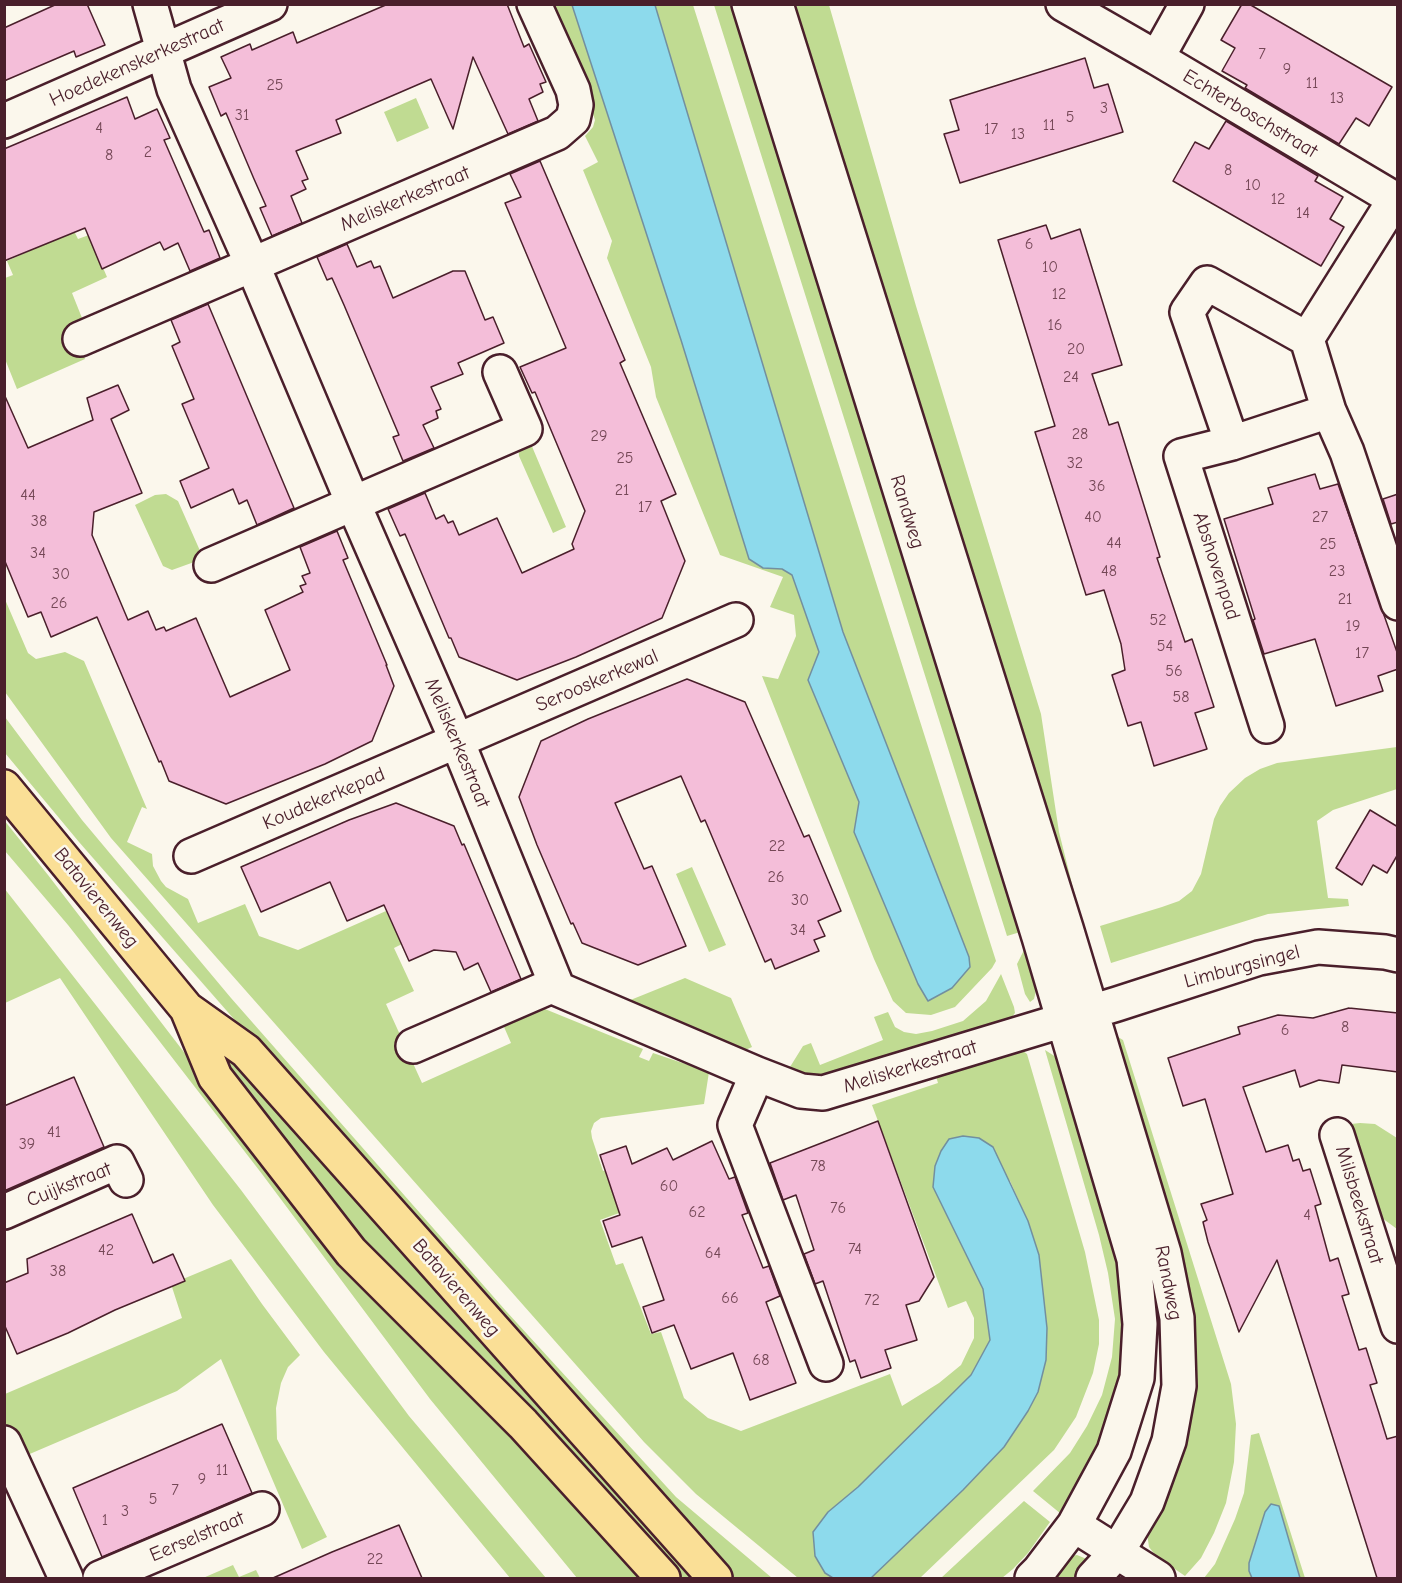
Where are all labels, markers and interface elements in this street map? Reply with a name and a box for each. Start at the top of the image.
street label: Hoedekenskerkestraat [46,14,228,112]
house number: 7 [1258,44,1266,64]
house number: 9 [1283,59,1291,79]
street label: Echterboschstraat [1178,64,1322,164]
house number: 11 [1306,73,1318,93]
house number: 25 [266,75,284,95]
house number: 13 [1330,88,1344,108]
house number: 3 [1100,98,1108,118]
house number: 31 [235,105,249,125]
house number: 5 [1066,107,1074,127]
house number: 11 [1043,115,1055,135]
house number: 4 [95,118,103,138]
house number: 17 [984,119,998,139]
house number: 13 [1011,124,1025,144]
house number: 2 [144,142,152,162]
house number: 8 [105,145,113,165]
house number: 8 [1224,160,1232,180]
street label: Meliskerkestraat [337,161,473,237]
house number: 10 [1245,175,1261,195]
house number: 12 [1271,189,1285,209]
house number: 14 [1296,203,1310,223]
house number: 6 [1025,234,1033,254]
house number: 10 [1042,257,1058,277]
house number: 12 [1052,284,1066,304]
house number: 16 [1047,315,1063,335]
house number: 20 [1067,339,1085,359]
house number: 24 [1063,367,1079,387]
house number: 28 [1072,424,1088,444]
house number: 29 [591,426,607,446]
house number: 25 [616,448,634,468]
house number: 32 [1067,453,1083,473]
street label: Randweg [884,472,930,552]
house number: 36 [1089,476,1105,496]
house number: 21 [615,480,629,500]
house number: 44 [20,485,36,505]
house number: 17 [638,497,652,517]
house number: 40 [1084,507,1102,527]
house number: 27 [1312,507,1328,527]
street label: Abshovenpad [1187,509,1245,623]
house number: 38 [31,511,47,531]
house number: 44 [1106,533,1122,553]
house number: 25 [1319,534,1337,554]
house number: 34 [30,543,46,563]
house number: 48 [1101,561,1117,581]
house number: 23 [1329,561,1345,581]
house number: 30 [52,564,70,584]
house number: 21 [1338,589,1352,609]
house number: 26 [50,593,68,613]
house number: 52 [1149,610,1167,630]
house number: 19 [1346,616,1360,636]
house number: 54 [1157,636,1173,656]
house number: 17 [1355,643,1369,663]
street label: Serooskerkewal [532,644,662,718]
house number: 56 [1165,661,1183,681]
street label: Meliskerkestraat [419,675,495,811]
house number: 58 [1173,687,1189,707]
street label: Koudekerkepad [259,762,389,836]
house number: 22 [769,836,785,856]
street label: Batavierenweg [48,843,144,953]
house number: 26 [767,867,785,887]
house number: 30 [791,890,809,910]
house number: 34 [790,920,806,940]
street label: Limburgsingel [1181,940,1303,994]
house number: 8 [1341,1017,1349,1037]
house number: 6 [1281,1020,1289,1040]
street label: Meliskerkestraat [840,1035,980,1099]
house number: 41 [47,1122,61,1142]
house number: 39 [19,1134,35,1154]
street label: Milsbeekstraat [1330,1143,1388,1267]
house number: 78 [810,1156,826,1176]
street label: Cuijkstraat [23,1157,115,1213]
house number: 60 [660,1176,678,1196]
house number: 76 [830,1198,846,1218]
house number: 62 [688,1202,706,1222]
house number: 4 [1303,1205,1311,1225]
street label: Batavierenweg [407,1234,505,1342]
house number: 74 [848,1239,862,1259]
house number: 42 [98,1240,114,1260]
house number: 64 [705,1243,721,1263]
street label: Randweg [1149,1243,1187,1323]
house number: 38 [50,1261,66,1281]
house number: 66 [721,1288,739,1308]
house number: 72 [864,1290,880,1310]
house number: 68 [753,1350,769,1370]
house number: 11 [216,1460,228,1480]
house number: 9 [198,1469,206,1489]
house number: 7 [171,1480,179,1500]
house number: 5 [149,1489,157,1509]
house number: 3 [121,1501,129,1521]
street label: Eerselstraat [146,1506,248,1568]
house number: 1 [102,1510,108,1530]
house number: 22 [367,1549,383,1569]

